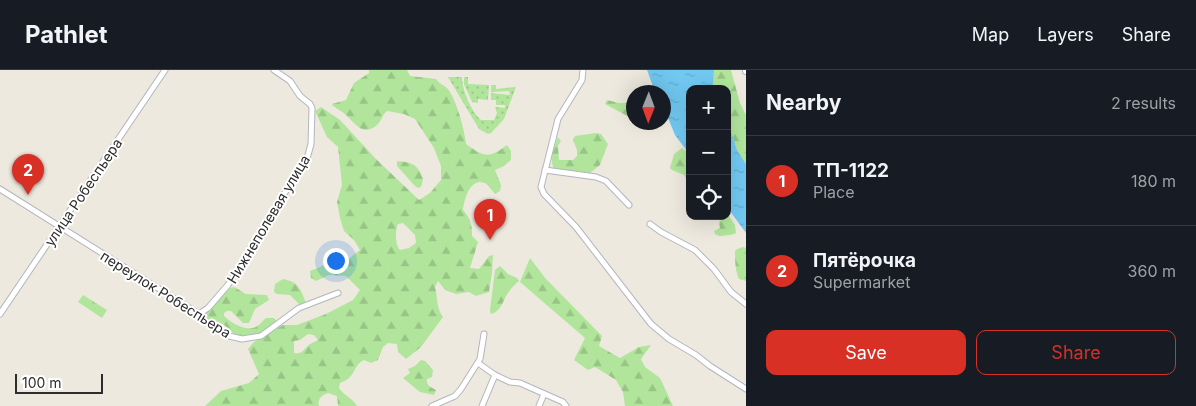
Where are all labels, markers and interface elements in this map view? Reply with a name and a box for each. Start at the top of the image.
text: Pathlet [25,20,108,49]
text: Map [972,24,1009,45]
text: Layers [1037,24,1094,45]
text: Share [1122,24,1171,45]
north arrow [626,85,671,130]
map controls [686,85,731,220]
button: + [686,85,731,130]
text: Nearby [766,90,841,115]
text: 2 results [1111,93,1176,113]
button: − [686,130,731,175]
street label: улица Робеспьера [41,135,125,249]
street label: Нижнеполевая улица [223,152,313,286]
pin: 2 [12,154,44,195]
text: ТП-1122 [813,159,889,182]
text: 1 [779,171,785,191]
text: 180 m [1131,171,1176,191]
button: locate [686,175,731,220]
text: Place [813,182,855,202]
pin: 1 [474,199,506,240]
street label: переулок Робеспьера [98,247,234,341]
your location [323,248,349,274]
text: Пятёрочка [813,249,916,272]
text: 2 [777,261,787,281]
text: 360 m [1128,261,1176,281]
text: Supermarket [813,272,910,292]
button: Save [766,330,966,375]
button: Share [976,330,1176,375]
scale bar [15,371,102,394]
text: 100 m [22,374,62,391]

